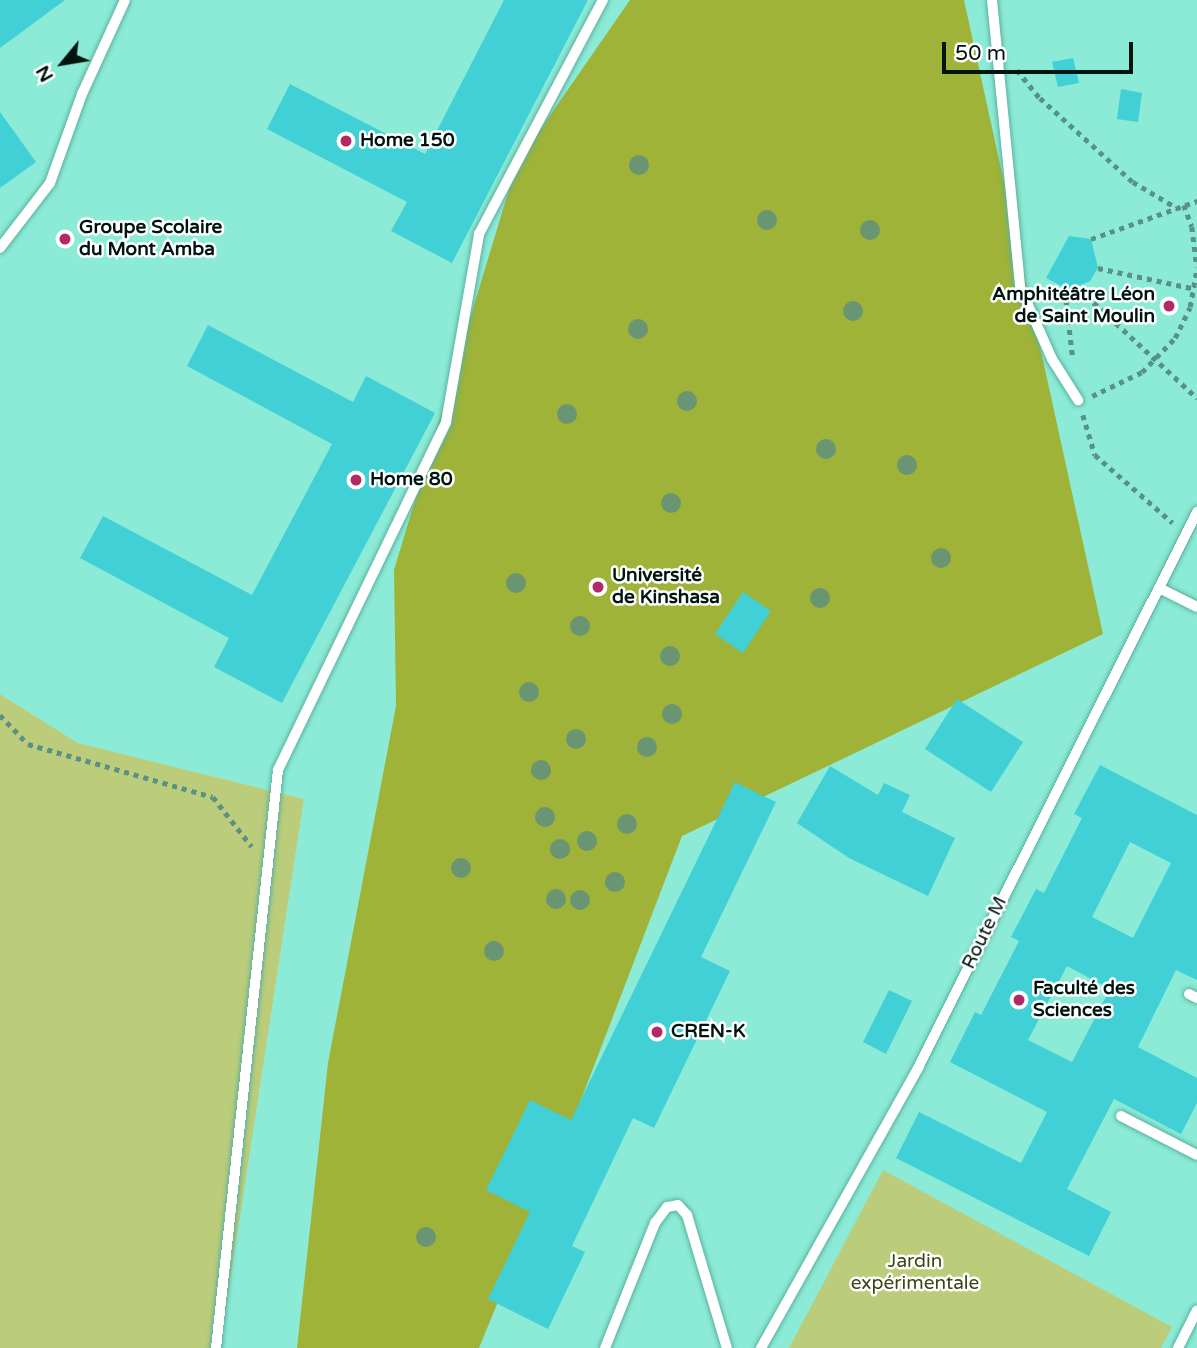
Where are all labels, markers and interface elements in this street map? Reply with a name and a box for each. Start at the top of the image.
north arrow [28,28,98,98]
scale bar [945,28,1136,72]
text: 50 m [955,41,1006,66]
text: N [31,61,58,86]
place label: Home 150 [360,130,455,152]
marker: Home 150 [338,133,354,149]
place label: Groupe Scolaire du Mont Amba [79,217,222,261]
marker: Groupe Scolaire du Mont Amba [57,231,73,247]
place label: Amphitéâtre Léon de Saint Moulin [992,284,1155,328]
marker: Amphitéâtre Léon de Saint Moulin [1161,298,1177,314]
place label: Home 80 [370,469,453,491]
marker: Home 80 [348,472,364,488]
place label: Université de Kinshasa [612,565,720,609]
marker: Université de Kinshasa [590,579,606,595]
street label: Route M [958,893,1012,973]
place label: Faculté des Sciences [1033,978,1135,1022]
marker: Faculté des Sciences [1011,992,1027,1008]
place label: CREN-K [671,1021,746,1043]
marker: CREN-K [649,1024,665,1040]
park label: Jardin expérimentale [851,1251,979,1295]

